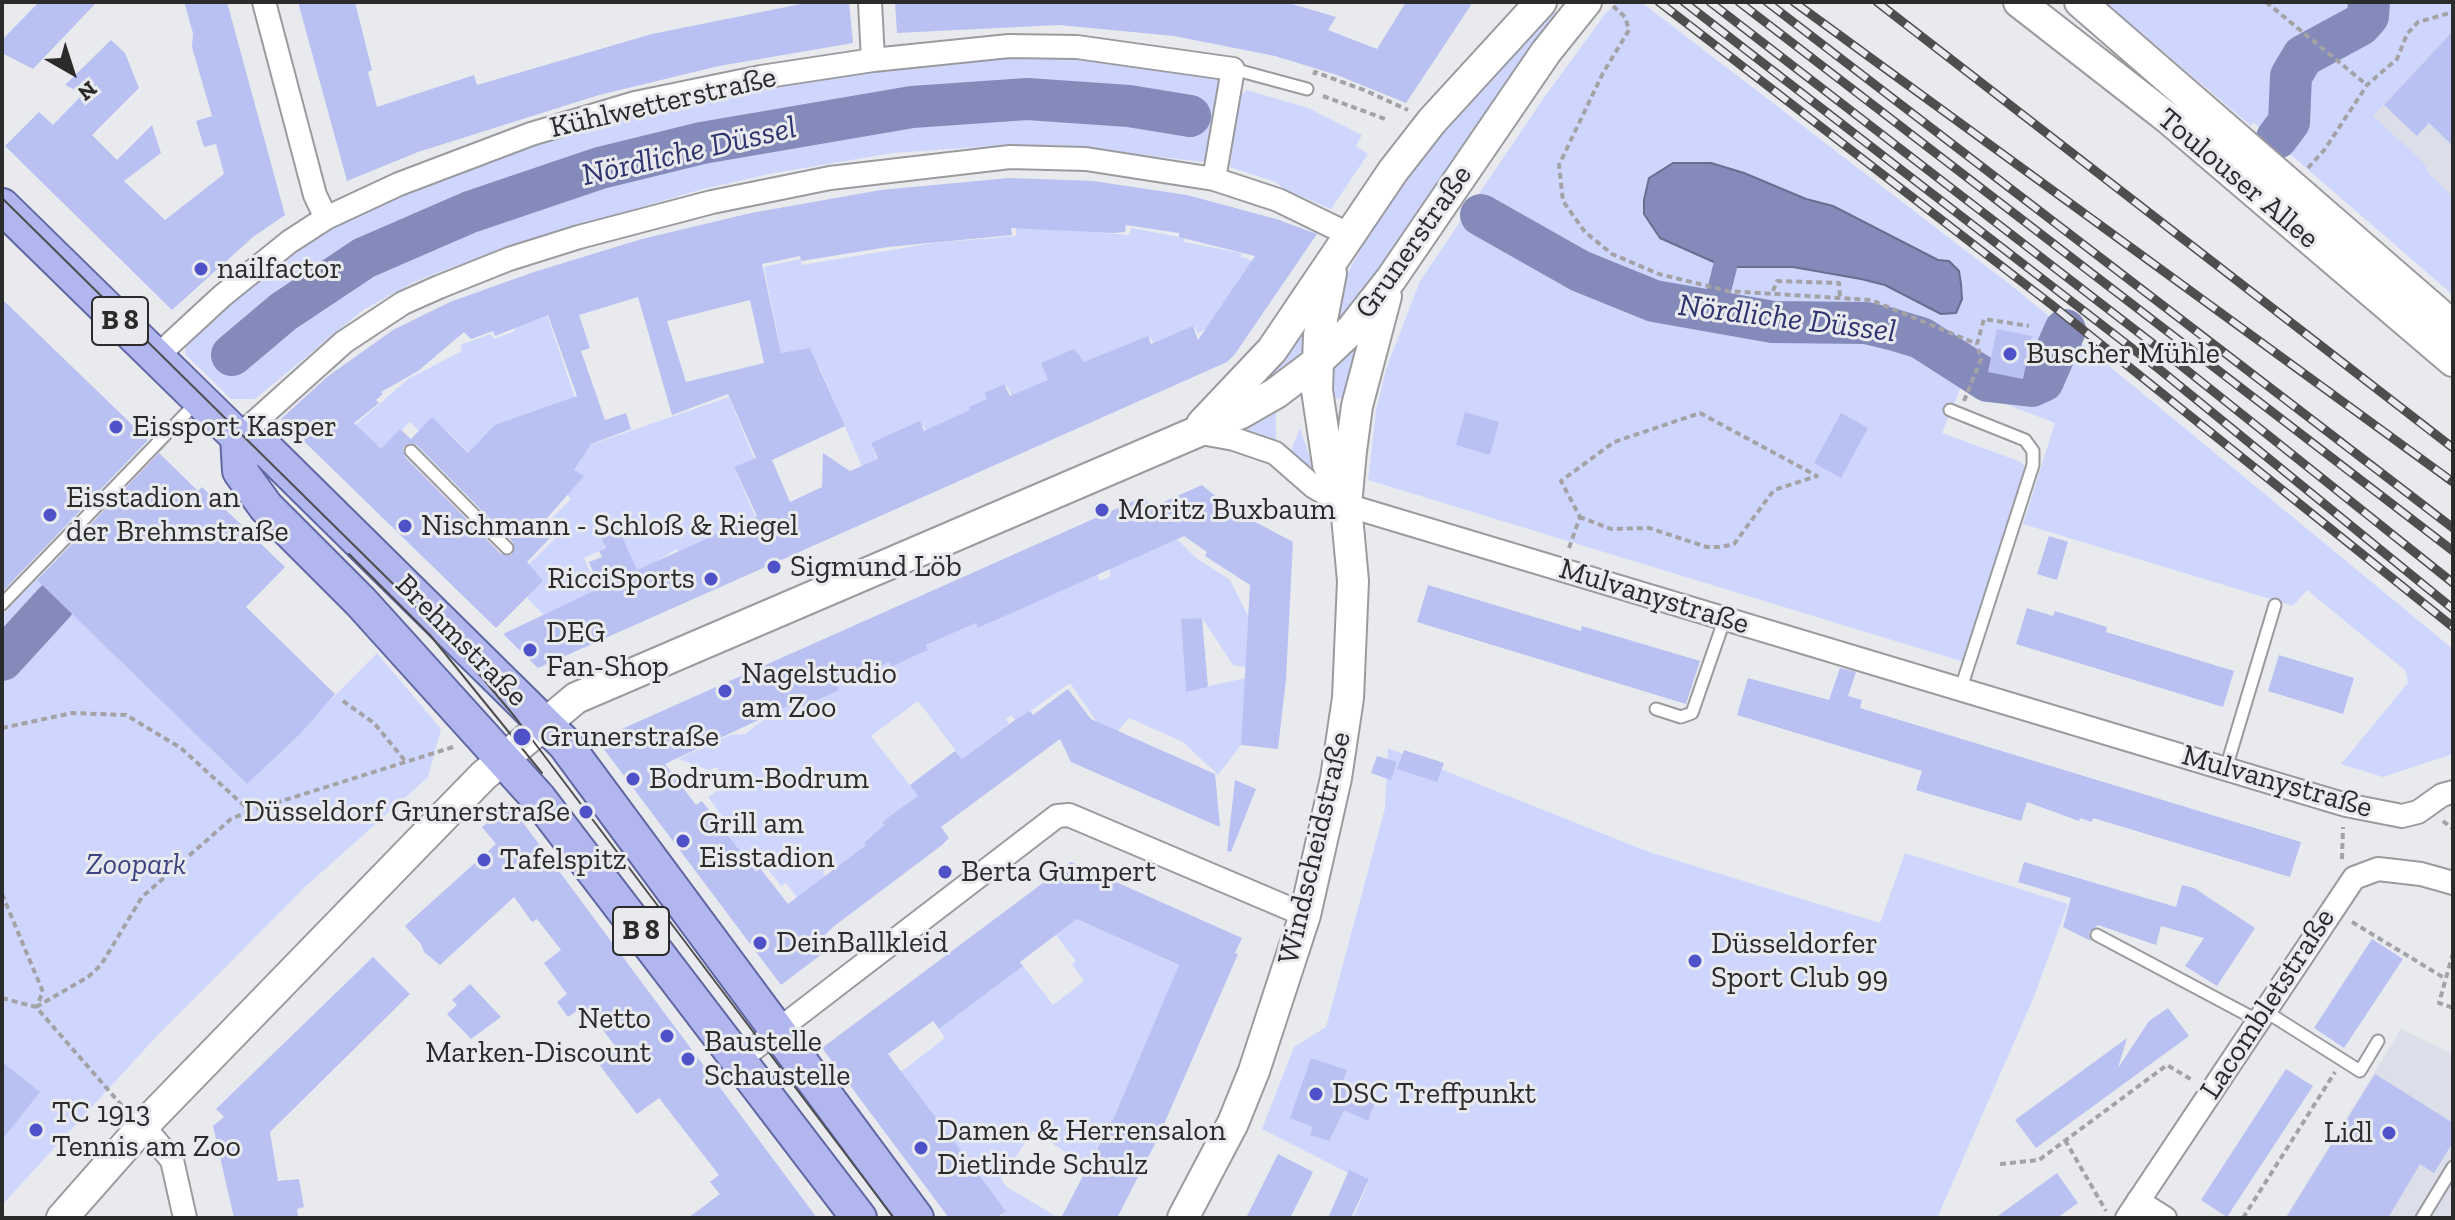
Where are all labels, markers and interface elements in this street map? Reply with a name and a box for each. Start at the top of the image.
north arrow [32,32,112,112]
street label: Kühlwetterstraße [546,59,780,147]
text: N [72,75,102,107]
street label: Toulouser Allee [2150,101,2326,257]
water label: Nördliche Düssel [578,109,800,195]
street label: Grunerstraße [1348,158,1480,326]
place label: nailfactor [217,251,342,287]
marker: nailfactor [192,260,210,278]
water label: Nördliche Düssel [1676,287,1898,351]
road number: B 8 [92,297,148,345]
place label: Buscher Mühle [2026,336,2220,372]
marker: Buscher Mühle [2001,345,2019,363]
place label: Eissport Kasper [132,409,337,445]
marker: Eissport Kasper [107,418,125,436]
place label: Eisstadion an der Brehmstraße [66,480,289,550]
place label: Moritz Buxbaum [1118,492,1336,528]
marker: Moritz Buxbaum [1093,501,1111,519]
marker: Eisstadion an der Brehmstraße [41,506,59,524]
place label: Nischmann - Schloß & Riegel [421,508,798,544]
marker: Nischmann - Schloß & Riegel [396,517,414,535]
place label: Sigmund Löb [790,549,962,585]
street label: Mulvanystraße [1555,551,1753,643]
marker: Sigmund Löb [765,558,783,576]
place label: RicciSports [547,561,695,597]
street label: Brehmstraße [387,567,535,715]
marker: RicciSports [702,570,720,588]
place label: DEG Fan-Shop [546,615,669,686]
marker: DEG Fan-Shop [521,641,539,659]
place label: Nagelstudio am Zoo [741,656,897,726]
marker: Nagelstudio am Zoo [716,682,734,700]
place label: Grunerstraße [540,719,719,755]
marker: Grunerstraße [511,726,533,748]
street label: Windscheidstraße [1271,728,1359,968]
street label: Mulvanystraße [2178,738,2376,826]
place label: Bodrum-Bodrum [649,761,869,797]
marker: Bodrum-Bodrum [624,770,642,788]
place label: Düsseldorf Grunerstraße [244,794,570,830]
marker: Düsseldorf Grunerstraße [577,803,595,821]
place label: Grill am Eisstadion [699,806,834,876]
marker: Grill am Eisstadion [674,832,692,850]
place label: Tafelspitz [500,842,627,878]
park label: Zoopark [86,847,186,883]
marker: Tafelspitz [475,851,493,869]
place label: Berta Gumpert [961,854,1156,890]
marker: Berta Gumpert [936,863,954,881]
street label: Lacombletstraße [2193,902,2343,1106]
road number: B 8 [613,907,669,955]
place label: DeinBallkleid [776,925,948,961]
place label: Düsseldorfer Sport Club 99 [1711,926,1888,996]
marker: DeinBallkleid [751,934,769,952]
marker: Düsseldorfer Sport Club 99 [1686,952,1704,970]
place label: Netto Marken-Discount [425,1001,651,1072]
place label: Baustelle Schaustelle [704,1024,850,1094]
marker: Netto Marken-Discount [658,1027,676,1045]
marker: Baustelle Schaustelle [679,1050,697,1068]
place label: DSC Treffpunkt [1332,1076,1536,1112]
marker: DSC Treffpunkt [1307,1085,1325,1103]
place label: TC 1913 Tennis am Zoo [52,1095,241,1166]
place label: Damen & Herrensalon Dietlinde Schulz [937,1113,1226,1184]
place label: Lidl [2324,1115,2373,1151]
marker: TC 1913 Tennis am Zoo [27,1121,45,1139]
marker: Lidl [2380,1124,2398,1142]
marker: Damen & Herrensalon Dietlinde Schulz [912,1139,930,1157]

